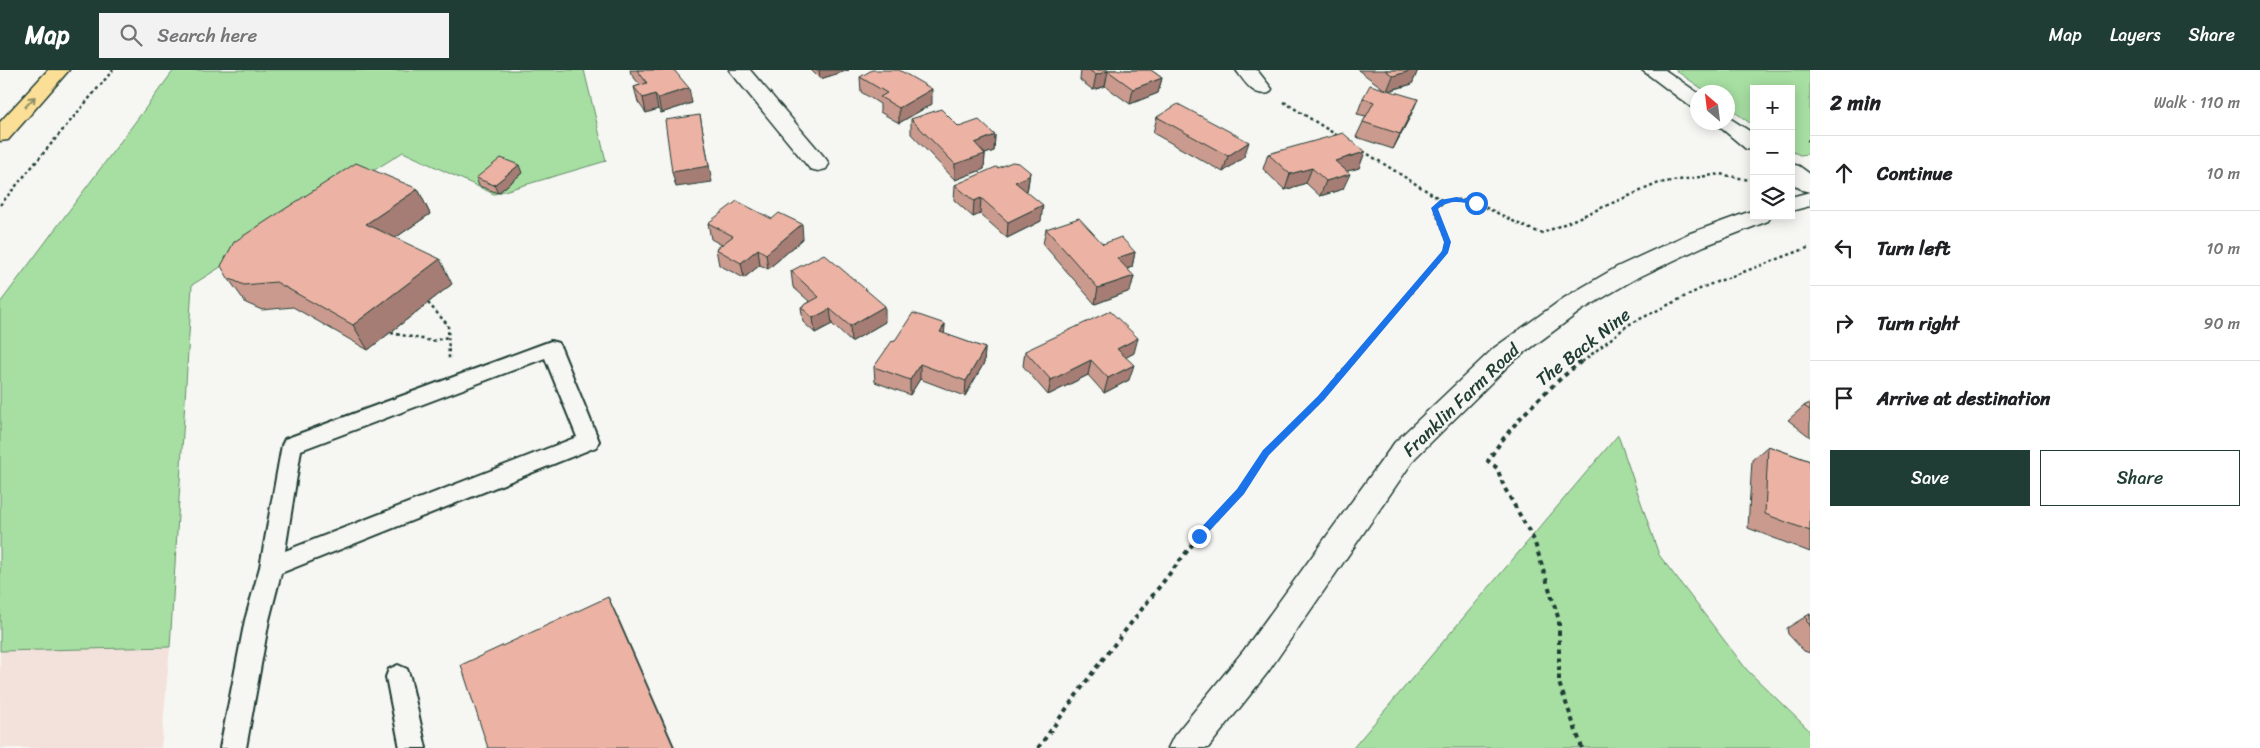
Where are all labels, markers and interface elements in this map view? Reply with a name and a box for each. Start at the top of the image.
search box [99,13,449,58]
text: Map [25,14,69,56]
text: Search here [157,19,257,52]
text: Map [2049,19,2082,51]
text: Layers [2110,19,2161,51]
text: Share [2189,19,2235,51]
icon: search [117,21,145,49]
text: 2 min [1830,84,1881,122]
north arrow [1690,85,1735,130]
map controls [1750,85,1795,220]
button: + [1750,85,1795,130]
text: Walk · 110 m [2154,88,2240,117]
one-way arrow [24,96,36,109]
button: − [1750,130,1795,175]
text: Continue [1877,157,1953,190]
icon: ahead [1830,159,1858,187]
text: 10 m [2207,159,2240,188]
button: layers [1750,175,1795,220]
route start [1465,192,1488,215]
text: Turn left [1877,232,1950,265]
icon: left [1830,234,1858,262]
text: 10 m [2207,234,2240,263]
street label: The Back Nine [1528,299,1638,395]
text: Turn right [1877,307,1959,340]
icon: right [1830,309,1858,337]
text: 90 m [2204,309,2240,338]
street label: Franklin Farm Road [1395,334,1528,465]
text: Arrive at destination [1877,382,2050,415]
icon: arrive [1830,384,1858,412]
button: Save [1830,450,2030,506]
button: Share [2040,450,2240,506]
route end [1188,525,1211,548]

